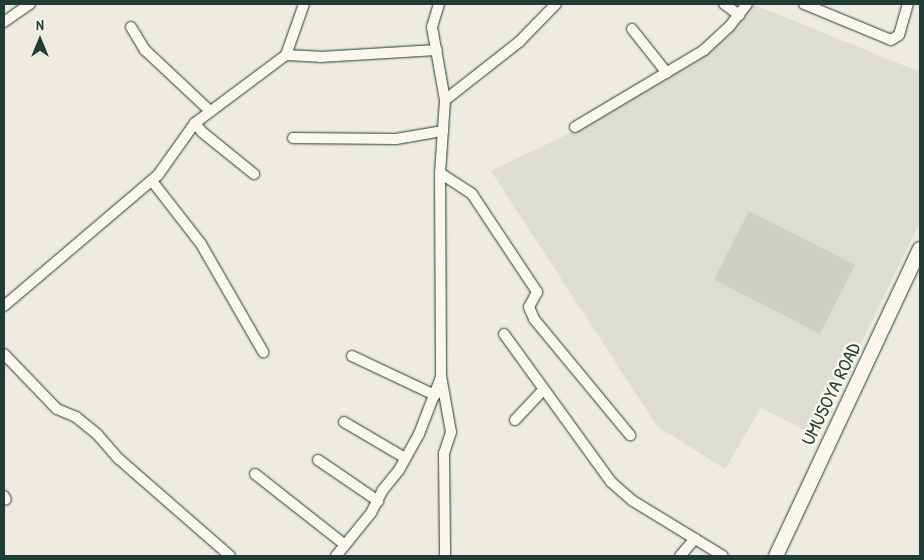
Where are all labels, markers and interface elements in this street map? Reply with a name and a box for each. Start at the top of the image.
north arrow [15,15,65,65]
text: N [36,15,44,34]
street label: UMUSOYA ROAD [796,339,866,449]

